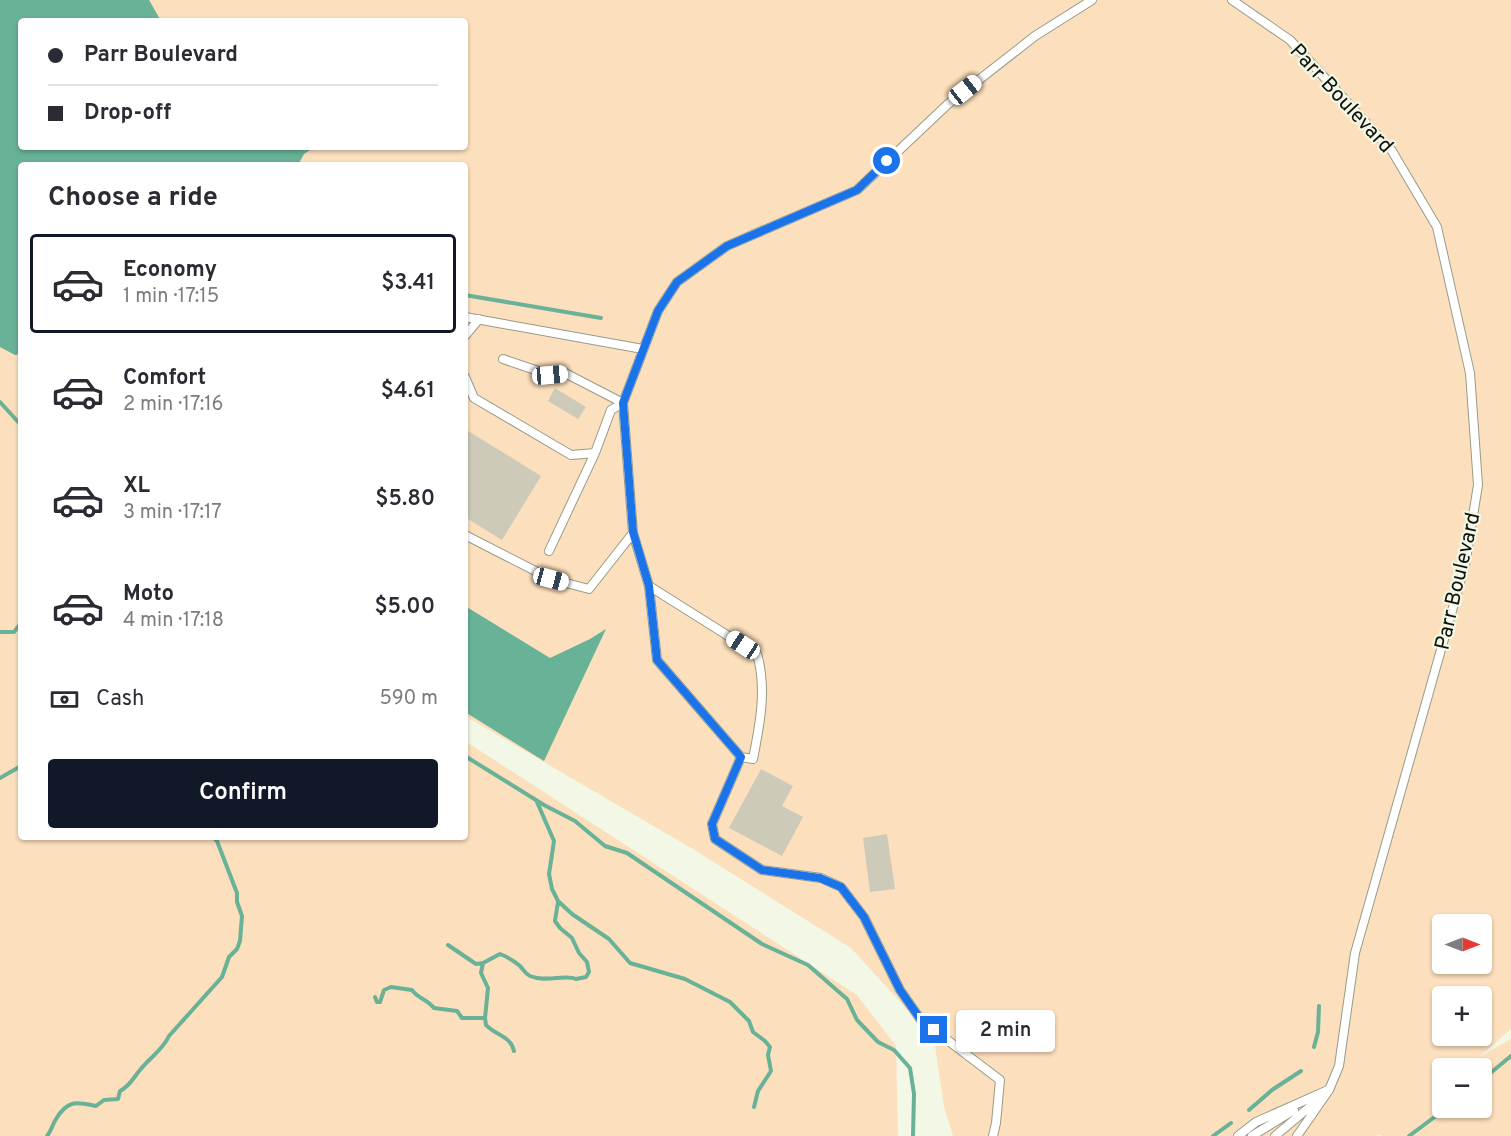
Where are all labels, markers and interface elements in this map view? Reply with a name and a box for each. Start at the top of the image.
street label: Parr Boulevard [1283,39,1399,160]
text: Parr Boulevard [84,42,238,69]
car [945,72,985,108]
text: Drop-off [84,100,171,127]
route start [873,147,900,174]
text: Choose a ride [48,181,218,215]
icon: car [51,257,105,311]
text: Economy [123,257,217,284]
text: $3.41 [381,270,435,297]
text: 1 min · 17:15 [123,284,219,310]
car [531,364,569,386]
icon: car [51,365,105,419]
text: Comfort [123,365,206,392]
text: $4.61 [381,378,435,405]
text: 2 min · 17:16 [123,392,224,418]
icon: car [51,473,105,527]
text: XL [123,473,150,500]
text: $5.80 [375,486,435,513]
text: 3 min · 17:17 [123,500,222,526]
street label: Parr Boulevard [1430,510,1487,653]
car [531,566,571,592]
icon: car [51,581,105,635]
text: Moto [123,581,174,608]
text: $5.00 [374,594,435,621]
text: 4 min · 17:18 [123,608,224,634]
car [723,628,763,662]
icon: cash [48,683,81,716]
text: Cash [96,686,145,713]
text: 590 m [380,686,438,712]
button: Confirm [48,759,438,828]
north arrow [1432,914,1492,974]
map controls [1432,914,1492,1118]
button: + [1432,986,1492,1046]
callout: 2 min [955,1009,1054,1051]
route end [920,1016,947,1043]
text: 2 min [980,1018,1031,1044]
button: − [1432,1058,1492,1118]

